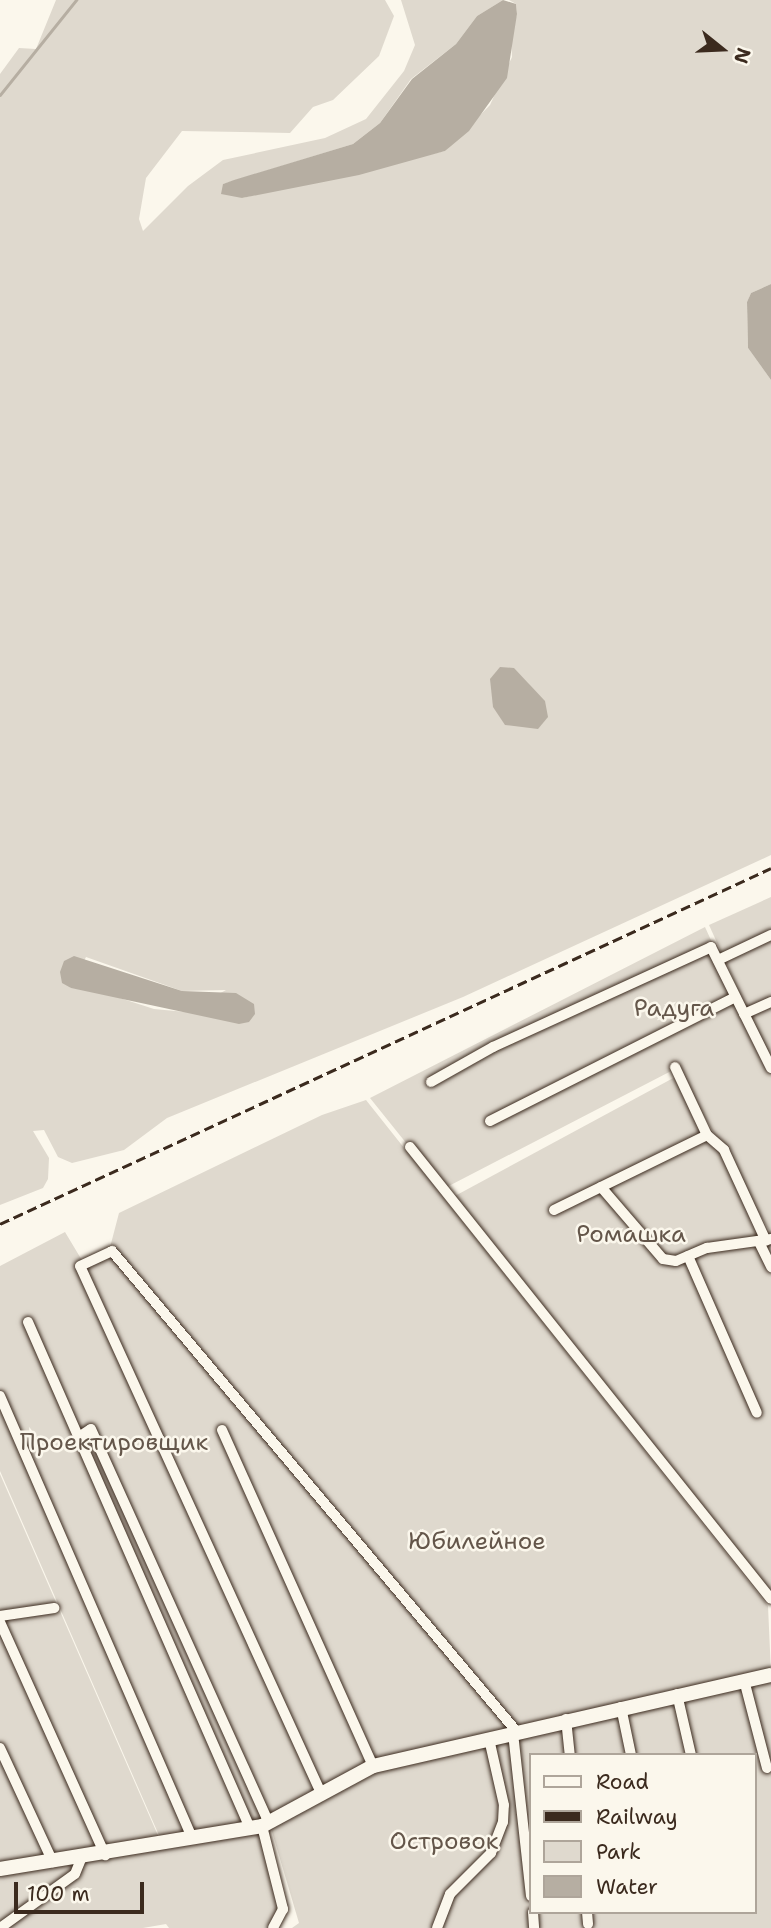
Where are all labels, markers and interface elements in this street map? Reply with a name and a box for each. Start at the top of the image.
north arrow [687,14,757,84]
text: N [728,45,757,67]
park label: Радуга [634,995,714,1023]
park label: Ромашка [576,1221,686,1249]
park label: Проектировщик [20,1429,208,1457]
park label: Юбилейное [408,1528,546,1556]
legend [530,1753,757,1914]
text: Road [596,1768,649,1796]
text: Railway [596,1803,678,1831]
park label: Островок [389,1828,499,1856]
text: Park [596,1838,641,1866]
scale bar [18,1868,147,1912]
text: Water [596,1873,658,1901]
text: 100 m [27,1880,90,1908]

